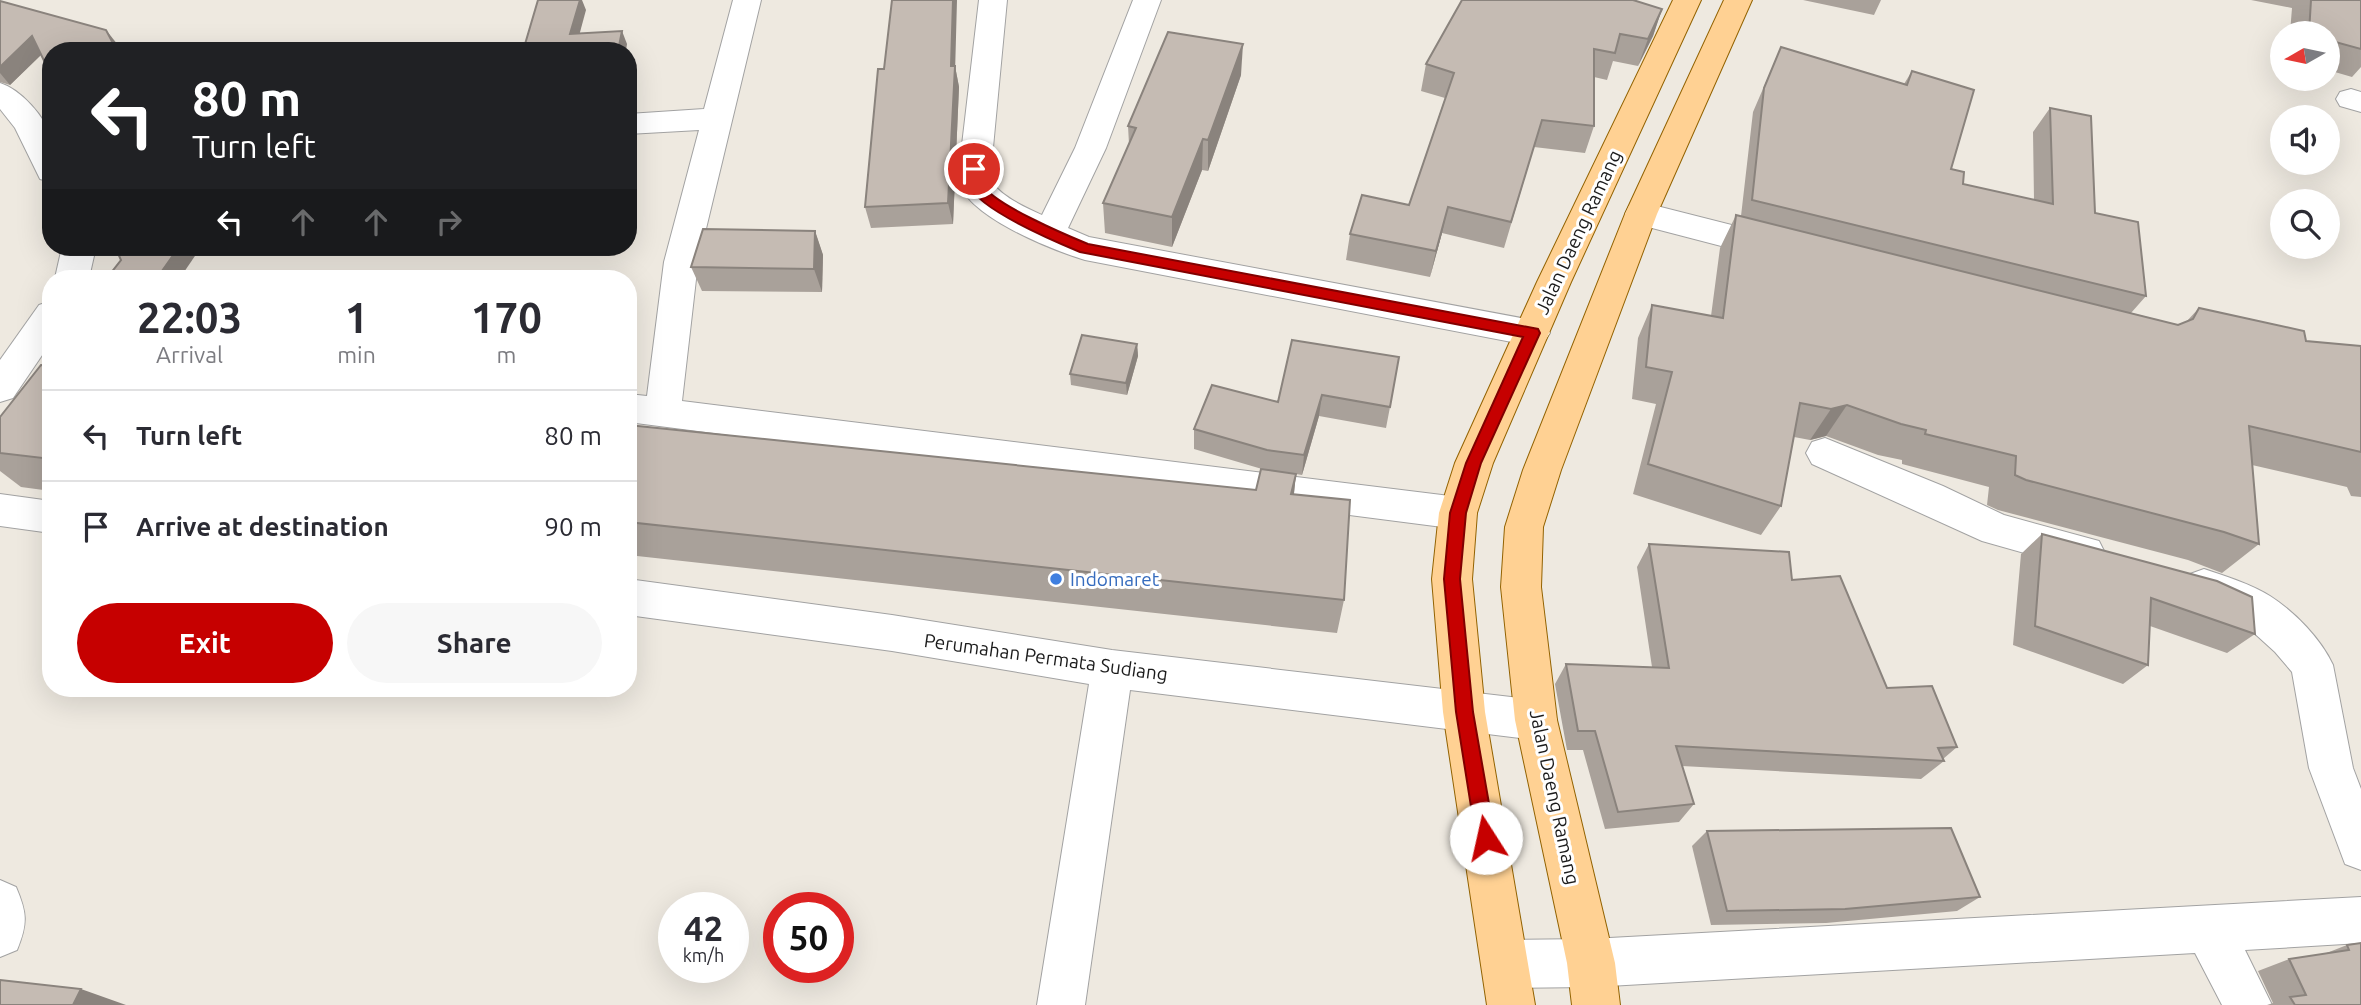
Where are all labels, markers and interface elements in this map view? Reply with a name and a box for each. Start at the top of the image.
north arrow [2270,21,2340,91]
map controls [2270,21,2340,259]
icon: left [77,70,168,161]
text: 80 m [192,70,301,125]
button: sound [2270,105,2340,175]
text: Turn left [192,128,316,164]
pin [944,139,1004,199]
street label: Jalan Daeng Ramang [1530,147,1626,317]
icon: arrive [955,150,993,188]
button: search [2270,189,2340,259]
icon: left [211,203,249,241]
icon: ahead [284,203,322,241]
icon: ahead [357,203,395,241]
icon: right [430,203,468,241]
text: 22:03 [137,294,242,341]
text: 1 [345,294,368,341]
text: 170 [471,294,542,341]
text: Arrival [156,342,223,367]
text: min [337,342,376,367]
text: m [496,342,516,367]
icon: left [77,417,115,455]
text: Turn left [136,421,242,450]
text: 80 m [544,421,602,450]
icon: arrive [77,508,115,546]
text: Arrive at destination [136,512,389,541]
text: 90 m [544,512,602,541]
place label: Indomaret [1070,568,1160,590]
marker: Indomaret [1048,571,1064,587]
button: Exit [77,603,333,683]
button: Share [347,603,602,683]
street label: Perumahan Permata Sudiang [923,629,1169,685]
street label: Jalan Daeng Ramang [1526,707,1584,887]
position arrow [1449,801,1523,875]
speed limit sign: 50 [763,892,854,983]
text: 42 [684,908,723,948]
text: km/h [683,945,724,965]

